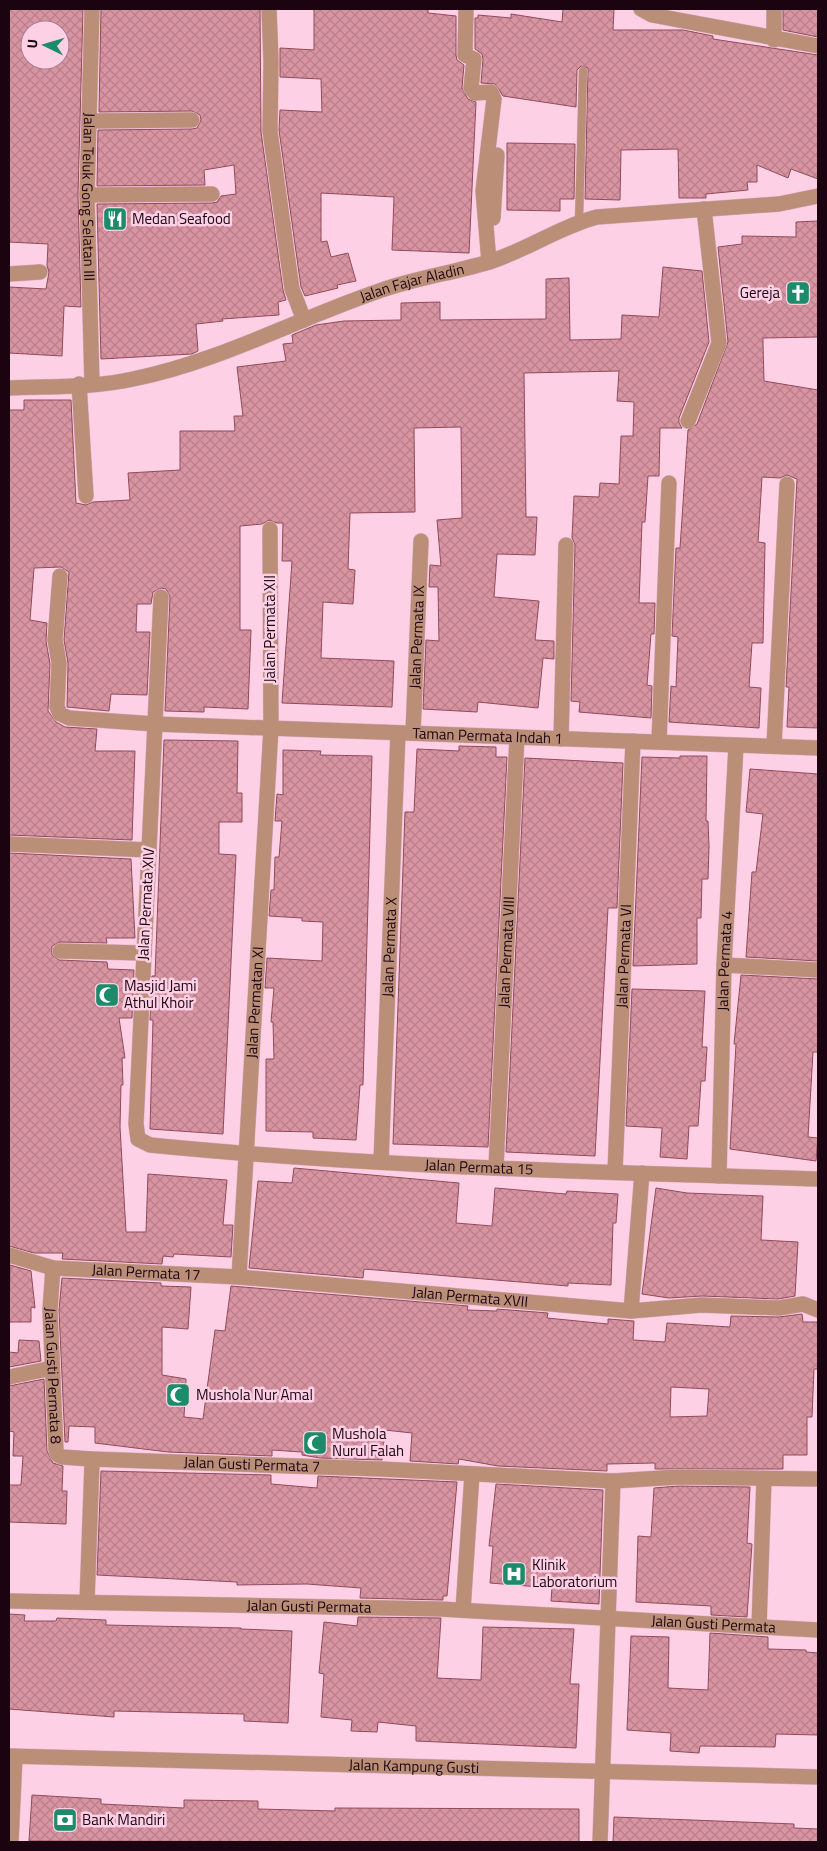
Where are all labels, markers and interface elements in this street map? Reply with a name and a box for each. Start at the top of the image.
north arrow [20,20,70,70]
text: U [21,38,42,49]
street label: Jalan Teluk Gong Selatan III [76,112,101,281]
restaurant icon: Medan Seafood [102,206,128,232]
place label: Medan Seafood [132,207,231,230]
street label: Jalan Fajar Aladin [356,257,466,308]
church icon: Gereja [785,280,811,306]
place label: Gereja [740,281,780,304]
street label: Jalan Permata XII [258,575,281,683]
street label: Jalan Permata IX [403,584,430,690]
street label: Taman Permata Indah 1 [412,721,563,750]
street label: Jalan Permata XIV [131,847,160,961]
street label: Jalan Permata X [376,896,403,998]
street label: Jalan Permata VIII [492,896,520,1009]
street label: Jalan Permata VI [610,904,637,1009]
street label: Jalan Permata 4 [711,910,738,1012]
street label: Jalan Permatan XI [240,946,269,1059]
place label: Masjid Jami Athul Khoir [124,974,197,1014]
mosque icon: Masjid Jami Athul Khoir [94,982,120,1008]
street label: Jalan Permata 15 [424,1153,534,1181]
street label: Jalan Permata 17 [91,1258,201,1286]
street label: Jalan Permata XVII [411,1280,529,1313]
street label: Jalan Gusti Permata 8 [39,1307,68,1444]
mosque icon: Mushola Nur Amal [165,1382,191,1408]
place label: Mushola Nur Amal [196,1383,313,1406]
place label: Mushola Nurul Falah [332,1422,404,1462]
mosque icon: Mushola Nurul Falah [302,1430,328,1456]
street label: Jalan Gusti Permata 7 [183,1450,321,1478]
place label: Klinik Laboratorium [532,1553,617,1593]
hospital icon: Klinik Laboratorium [501,1561,527,1587]
street label: Jalan Gusti Permata [246,1593,372,1619]
street label: Jalan Gusti Permata [651,1609,777,1639]
street label: Jalan Kampung Gusti [348,1753,479,1779]
bank icon: Bank Mandiri [52,1807,78,1833]
place label: Bank Mandiri [82,1808,165,1831]

